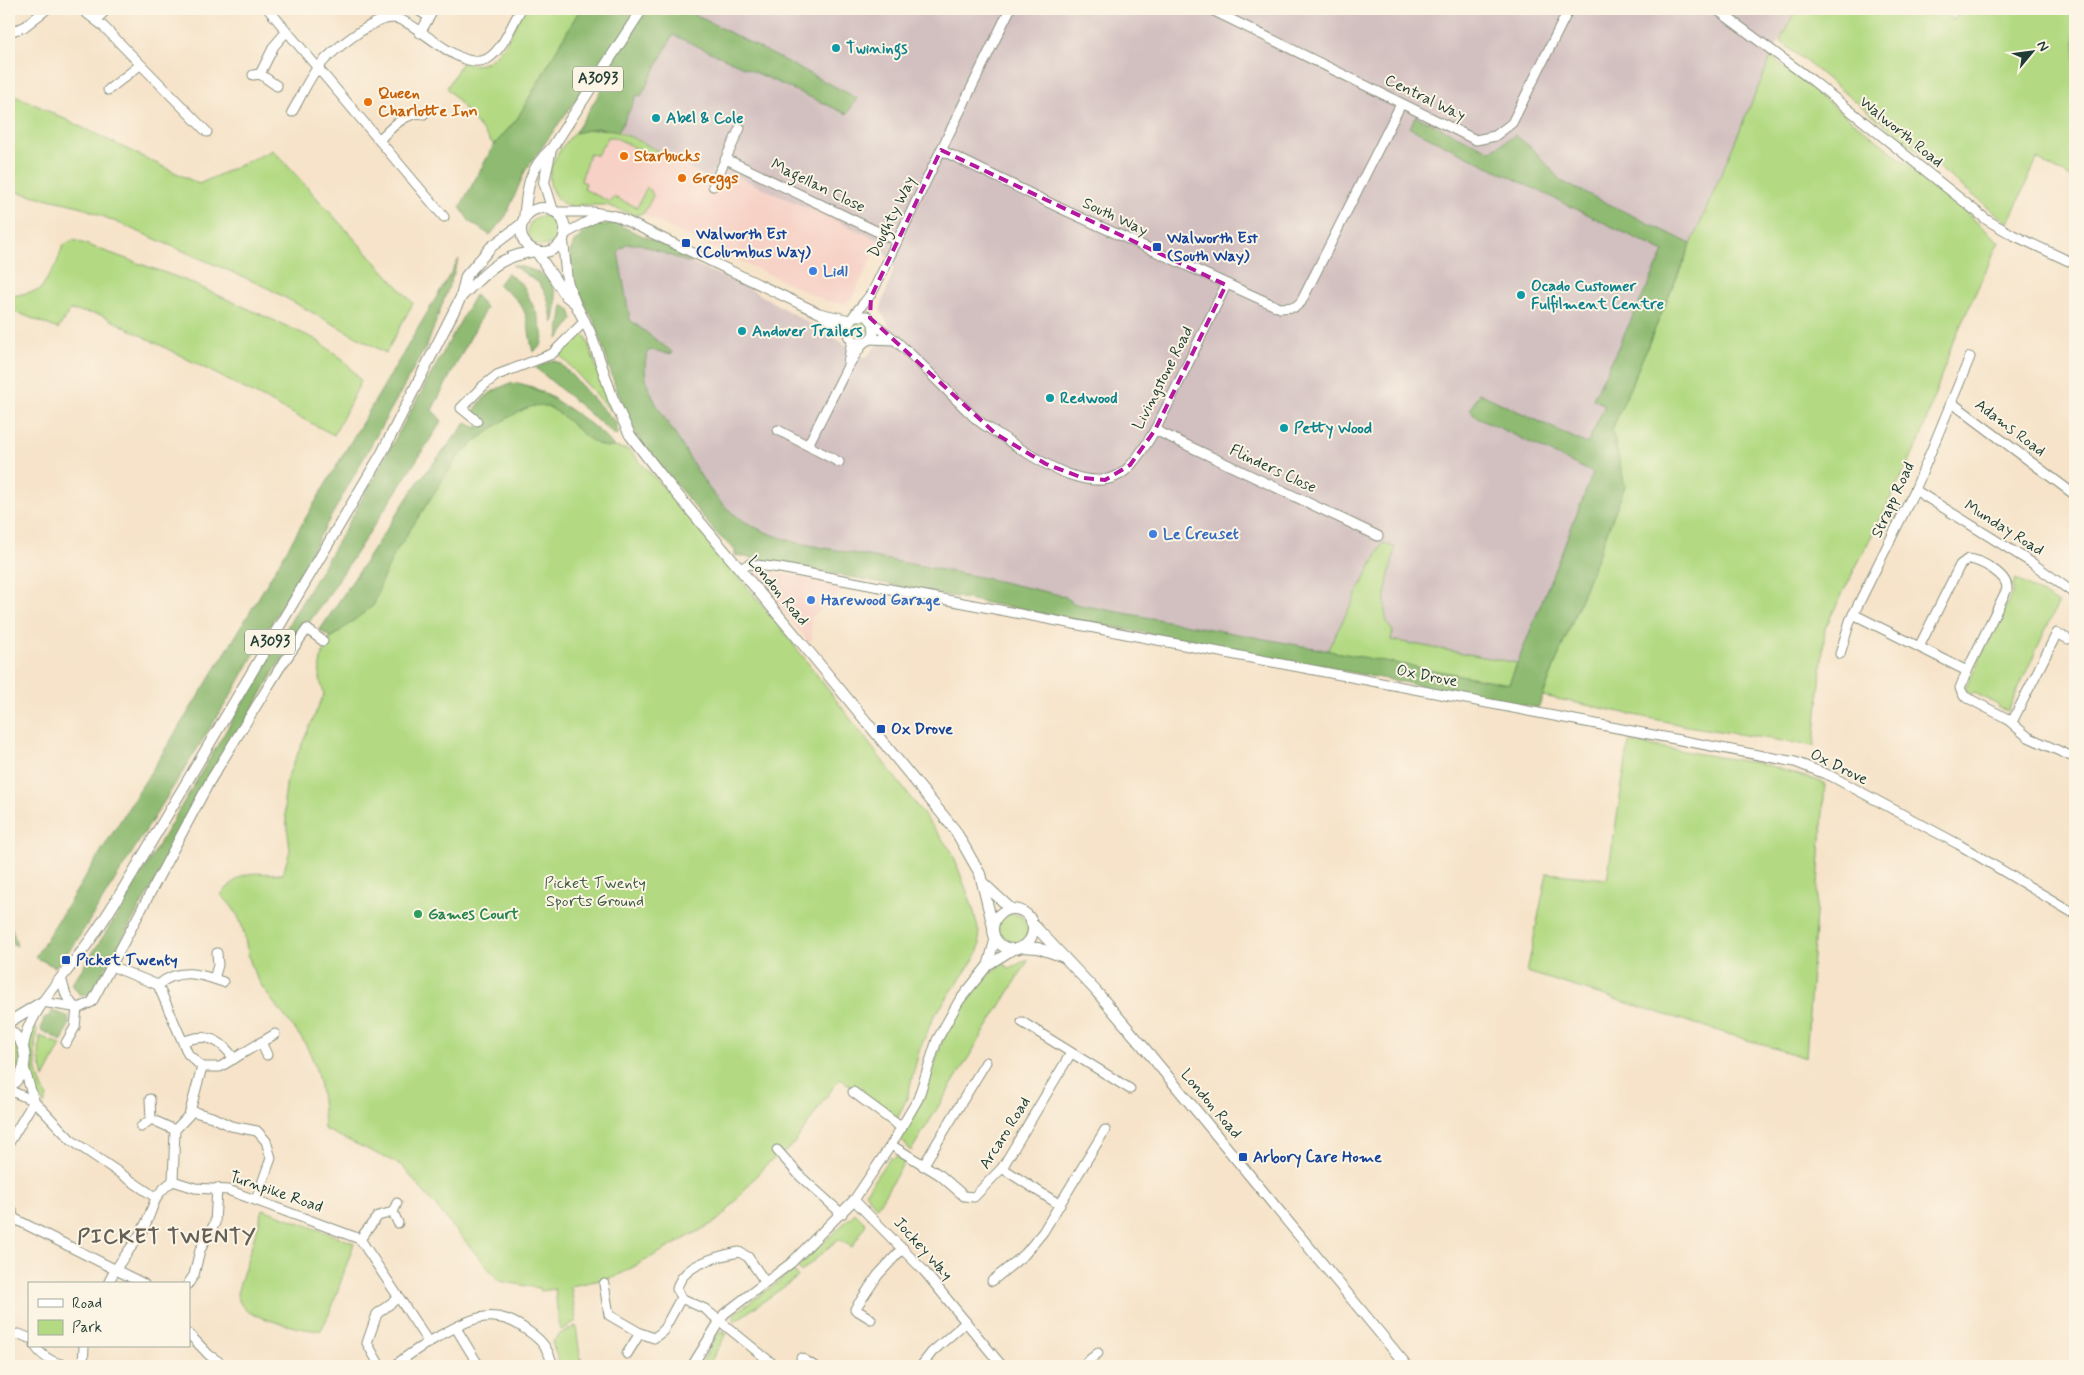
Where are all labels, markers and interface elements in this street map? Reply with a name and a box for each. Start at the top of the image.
north arrow [2006,28,2056,78]
place label: Twinings [846,38,908,61]
text: N [2032,38,2053,55]
marker: Twinings [830,42,842,54]
road number: A3093 [573,66,623,92]
street label: Central Way [1381,69,1469,127]
place label: Queen Charlotte Inn [378,83,478,122]
street label: Walworth Road [1855,92,1947,172]
marker: Queen Charlotte Inn [362,96,374,108]
place label: Abel & Cole [666,108,744,129]
marker: Abel & Cole [650,112,662,124]
place label: Starbucks [634,146,701,167]
marker: Starbucks [618,150,630,162]
street label: Magellan Close [767,154,869,219]
place label: Greggs [692,168,738,191]
marker: Greggs [676,172,688,184]
street label: Doughty Way [863,173,922,262]
street label: South Way [1079,193,1151,241]
place label: Walworth Est (Columbus Way) [695,224,811,263]
place label: Walworth Est (South Way) [1166,228,1259,267]
marker: Walworth Est (Columbus Way) [680,237,692,249]
marker: Walworth Est (South Way) [1151,241,1163,253]
place label: Lidl [823,261,848,282]
marker: Lidl [807,265,819,277]
place label: Ocado Customer Fulfilment Centre [1531,276,1664,315]
marker: Ocado Customer Fulfilment Centre [1515,289,1527,301]
place label: Andover Trailers [752,321,863,342]
street label: Livingstone Road [1128,323,1198,433]
marker: Andover Trailers [736,325,748,337]
place label: Redwood [1060,388,1118,409]
marker: Redwood [1044,392,1056,404]
street label: Adams Road [1970,394,2050,462]
place label: Petty Wood [1294,418,1372,439]
marker: Petty Wood [1278,422,1290,434]
street label: Flinders Close [1226,440,1320,498]
street label: Strapp Road [1866,459,1920,541]
street label: Munday Road [1960,495,2048,561]
place label: Le Creuset [1163,524,1239,545]
marker: Le Creuset [1147,528,1159,540]
street label: London Road [743,552,813,630]
place label: Harewood Garage [821,590,940,612]
marker: Harewood Garage [805,594,817,606]
road number: A3093 [245,630,295,654]
street label: Ox Drove [1395,660,1460,692]
place label: Ox Drove [891,719,953,740]
marker: Ox Drove [875,723,887,735]
street label: Ox Drove [1807,744,1872,790]
park label: Picket Twenty Sports Ground [544,873,646,912]
place label: Games Court [428,904,519,925]
marker: Games Court [412,908,424,920]
place label: Picket Twenty [76,950,178,971]
marker: Picket Twenty [60,954,72,966]
street label: London Road [1176,1065,1246,1143]
street label: Arcaro Road [974,1093,1036,1173]
place label: Arbory Care Home [1253,1147,1382,1168]
marker: Arbory Care Home [1237,1151,1249,1163]
street label: Turnpike Road [227,1166,325,1218]
street label: Jockey Way [889,1213,957,1285]
district label: PICKET TWENTY [77,1223,257,1251]
legend [28,1282,190,1348]
text: Road [72,1294,102,1314]
text: Park [72,1318,102,1338]

